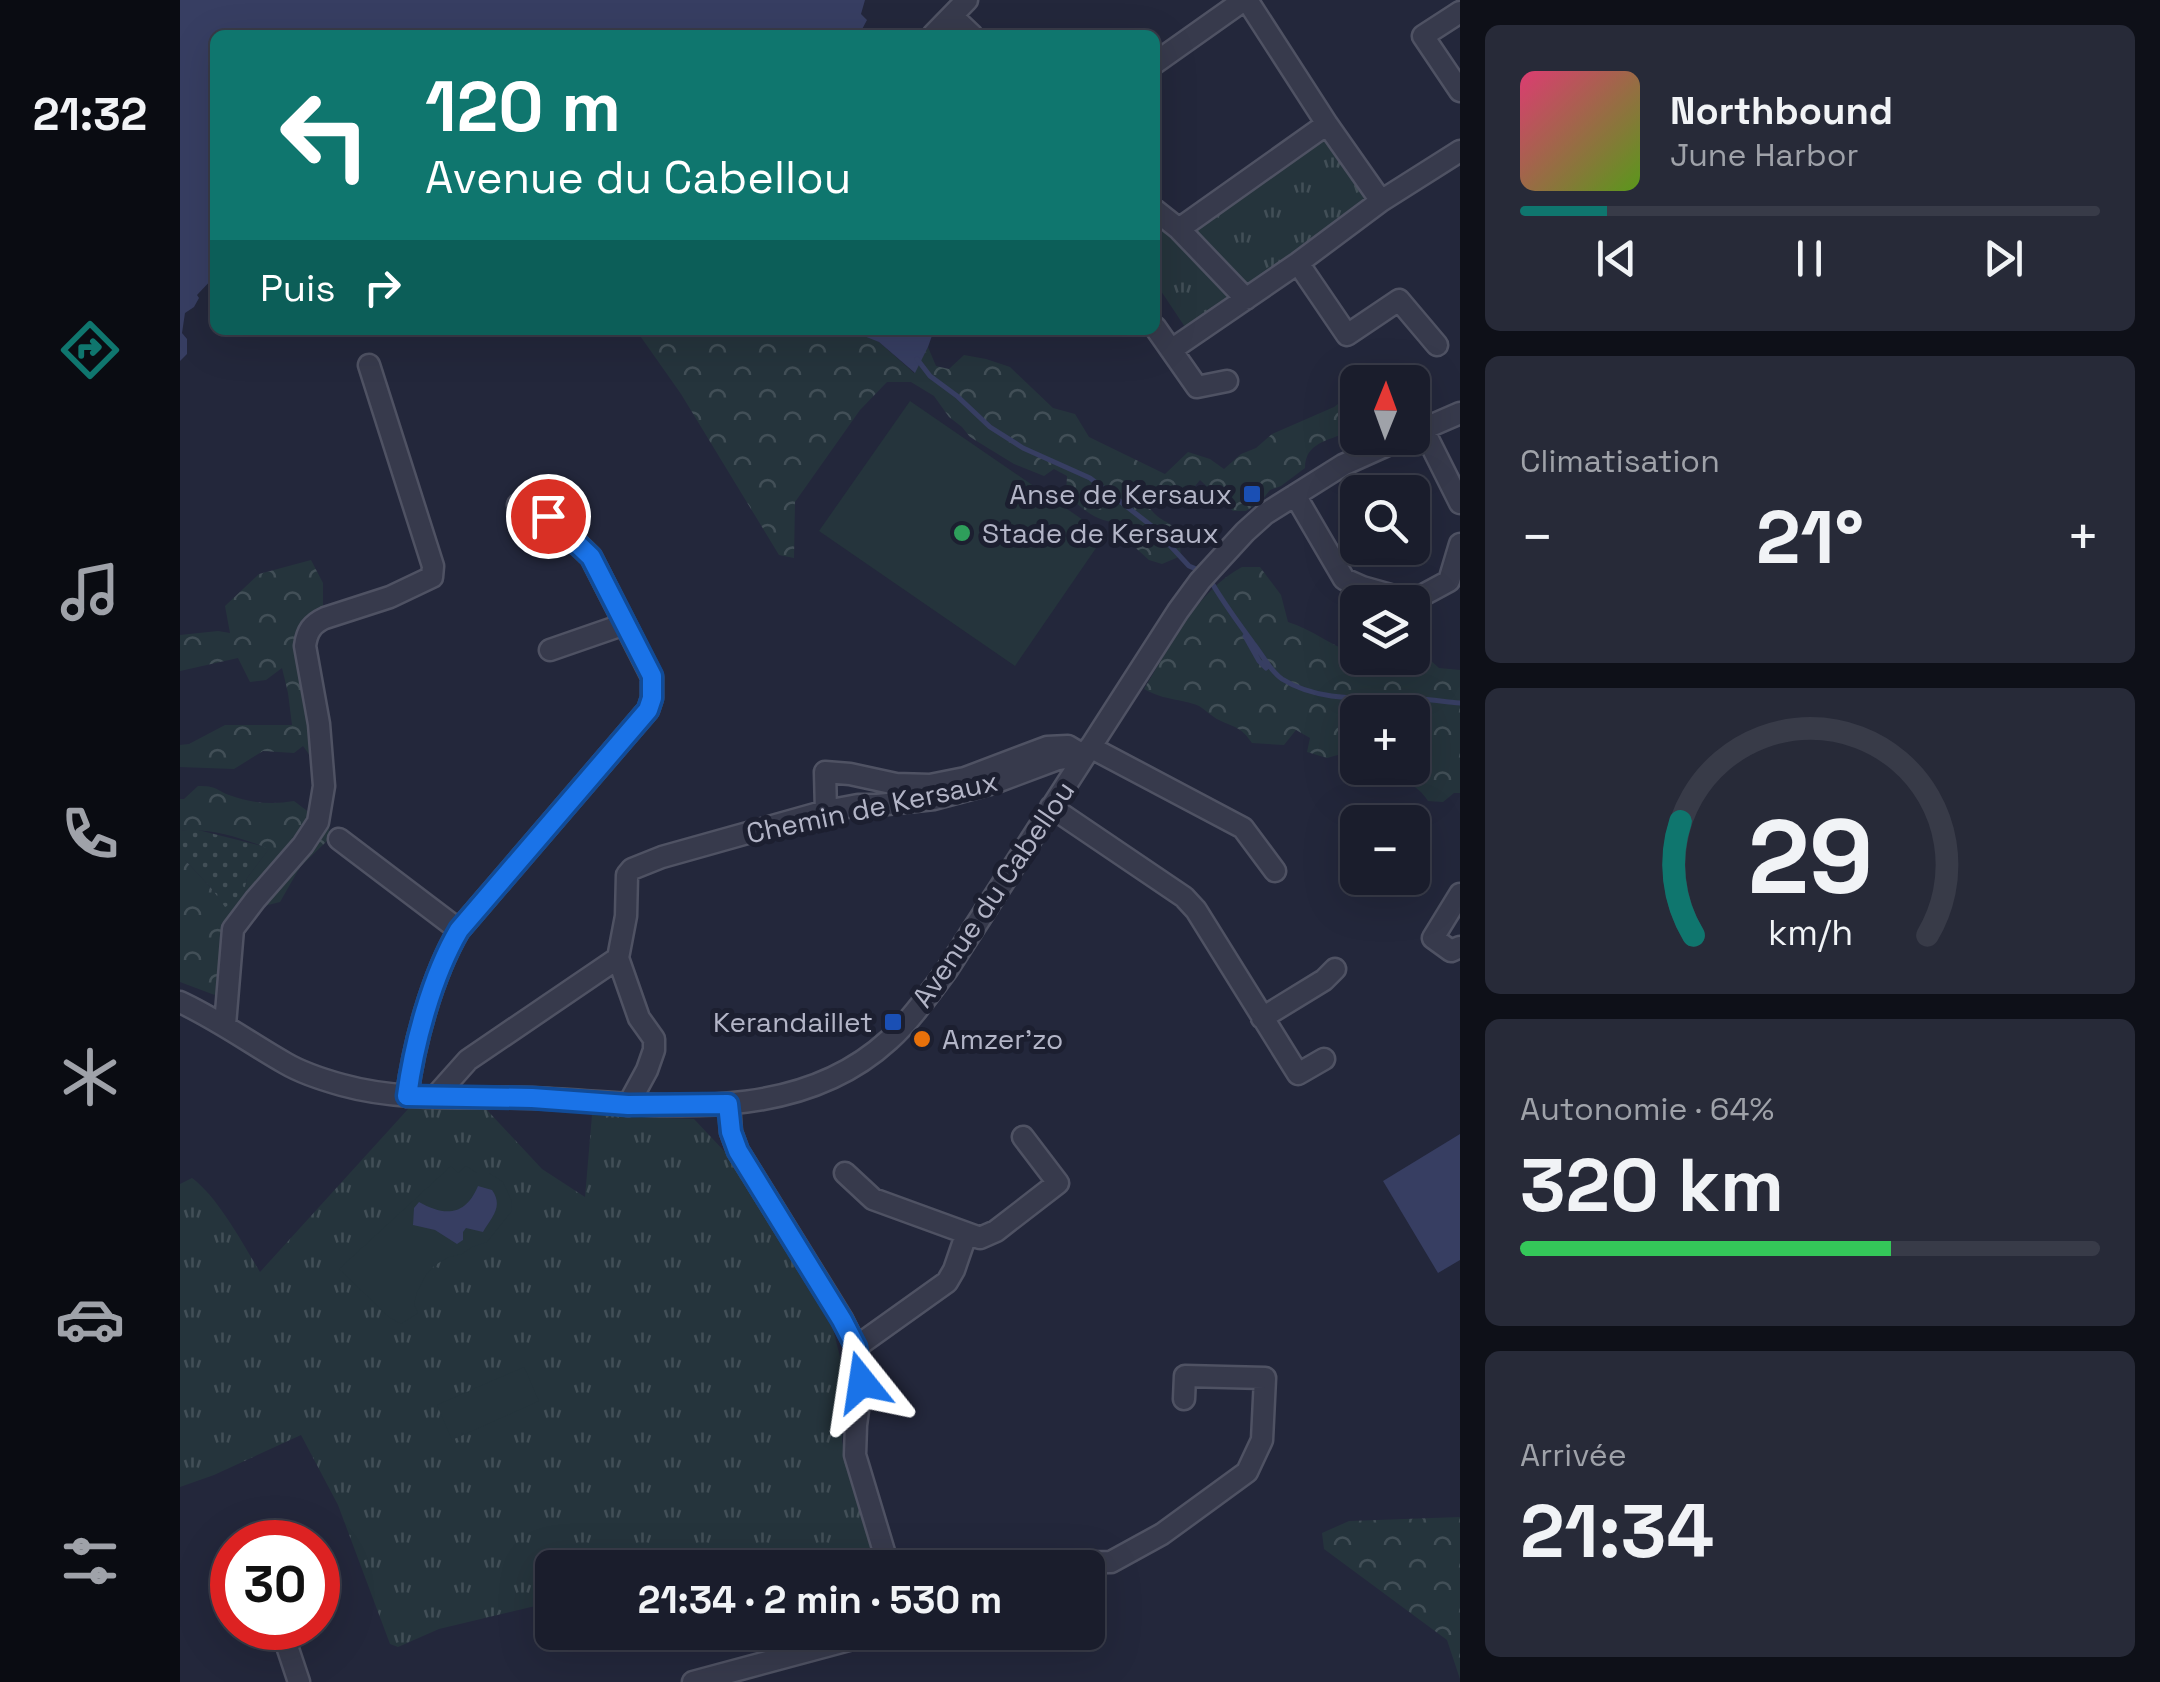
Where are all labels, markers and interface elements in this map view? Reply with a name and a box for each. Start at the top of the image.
text: 120 m [425,62,621,151]
icon: left [260,70,390,200]
text: 21:32 [33,86,147,143]
text: Northbound [1670,87,1893,135]
text: June Harbor [1670,135,1858,175]
text: Avenue du Cabellou [425,149,851,206]
icon: previous [1589,231,1644,286]
icon: pause [1782,231,1837,286]
icon: next [1976,231,2031,286]
icon: right [355,260,410,315]
text: Puis [260,264,335,312]
icon: directions [55,315,125,385]
north arrow [1340,365,1430,455]
map controls [1340,365,1430,895]
text: Climatisation [1520,441,1720,481]
pin [506,474,591,559]
button: search [1340,475,1430,565]
place label: Anse de Kersaux [1009,476,1232,512]
marker: Anse de Kersaux [1241,483,1263,505]
icon: arrive [521,489,576,544]
text: 21° [1756,489,1864,585]
text: − [1520,502,1554,572]
text: + [2066,502,2100,572]
place label: Stade de Kersaux [982,515,1219,551]
marker: Stade de Kersaux [951,522,973,544]
icon: music [55,557,125,627]
button: layers [1340,585,1430,675]
button: + [1340,695,1430,785]
street label: Chemin de Kersaux [743,763,1001,851]
street label: Avenue du Cabellou [904,774,1082,1014]
text: 29 [1747,791,1873,923]
icon: phone [55,799,125,869]
button: − [1340,805,1430,895]
text: km/h [1767,910,1853,955]
place label: Kerandaillet [713,1004,873,1040]
marker: Kerandaillet [882,1011,904,1033]
place label: Amzer’zo [942,1021,1063,1057]
marker: Amzer’zo [911,1028,933,1050]
icon: climate [55,1042,125,1112]
text: Autonomie · 64% [1520,1089,1774,1129]
text: 320 km [1520,1137,1784,1233]
icon: car [55,1284,125,1354]
position arrow [810,1330,914,1434]
text: Arrivée [1520,1435,1627,1475]
text: 21:34 [1520,1483,1714,1579]
speed limit sign: 30 [210,1520,340,1650]
icon: filters [55,1526,125,1596]
text: 21:34 · 2 min · 530 m [638,1576,1002,1624]

